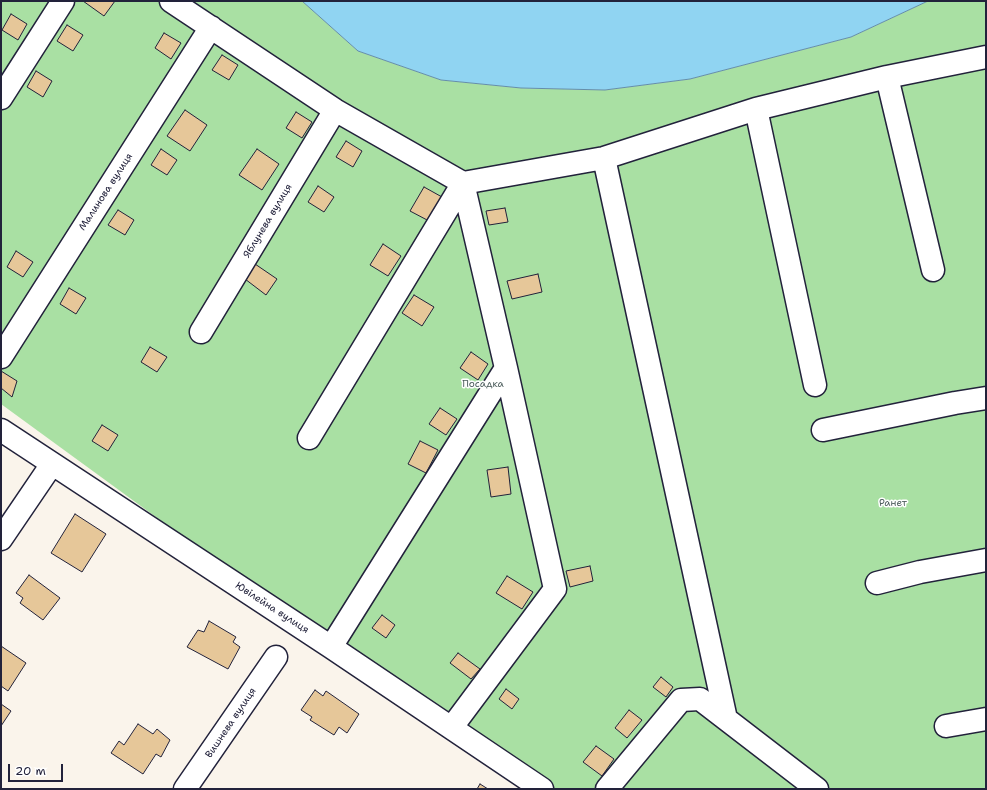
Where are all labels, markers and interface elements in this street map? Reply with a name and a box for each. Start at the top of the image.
street label: Малинова вулиця [77,151,135,233]
street label: Яблунева вулиця [241,182,295,260]
park label: Посадка [462,378,504,390]
park label: Ранет [879,497,907,509]
street label: Ювілейна вулиця [233,580,311,636]
street label: Вишнева вулиця [203,686,259,760]
scale bar [10,756,65,782]
text: 20 m [15,763,46,779]

